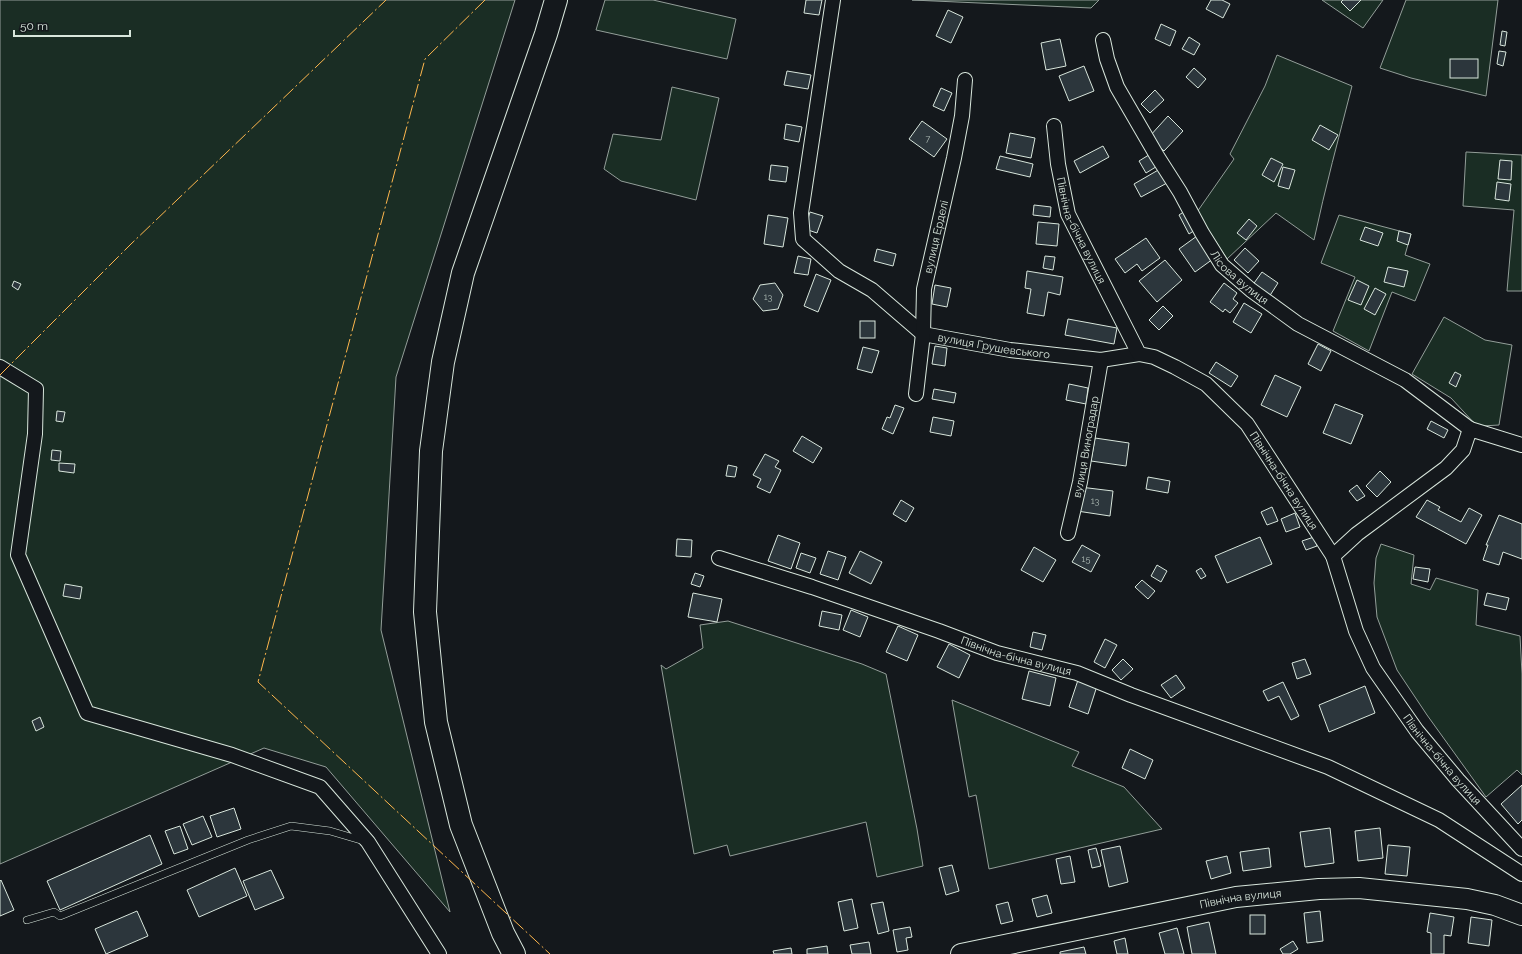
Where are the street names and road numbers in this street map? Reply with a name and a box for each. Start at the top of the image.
street label: Північна-бічна вулиця [1054,176,1108,286]
street label: вулиця Ерделі [922,199,951,275]
street label: Лісова вулиця [1208,248,1271,307]
street label: вулиця Грушевського [937,331,1051,361]
street label: вулиця Виноградар [1071,395,1102,499]
street label: Північна-бічна вулиця [1247,429,1320,532]
street label: Північна-бічна вулиця [959,634,1073,678]
street label: Північна-бічна вулиця [1400,712,1484,808]
street label: Північна вулиця [1198,887,1282,911]

